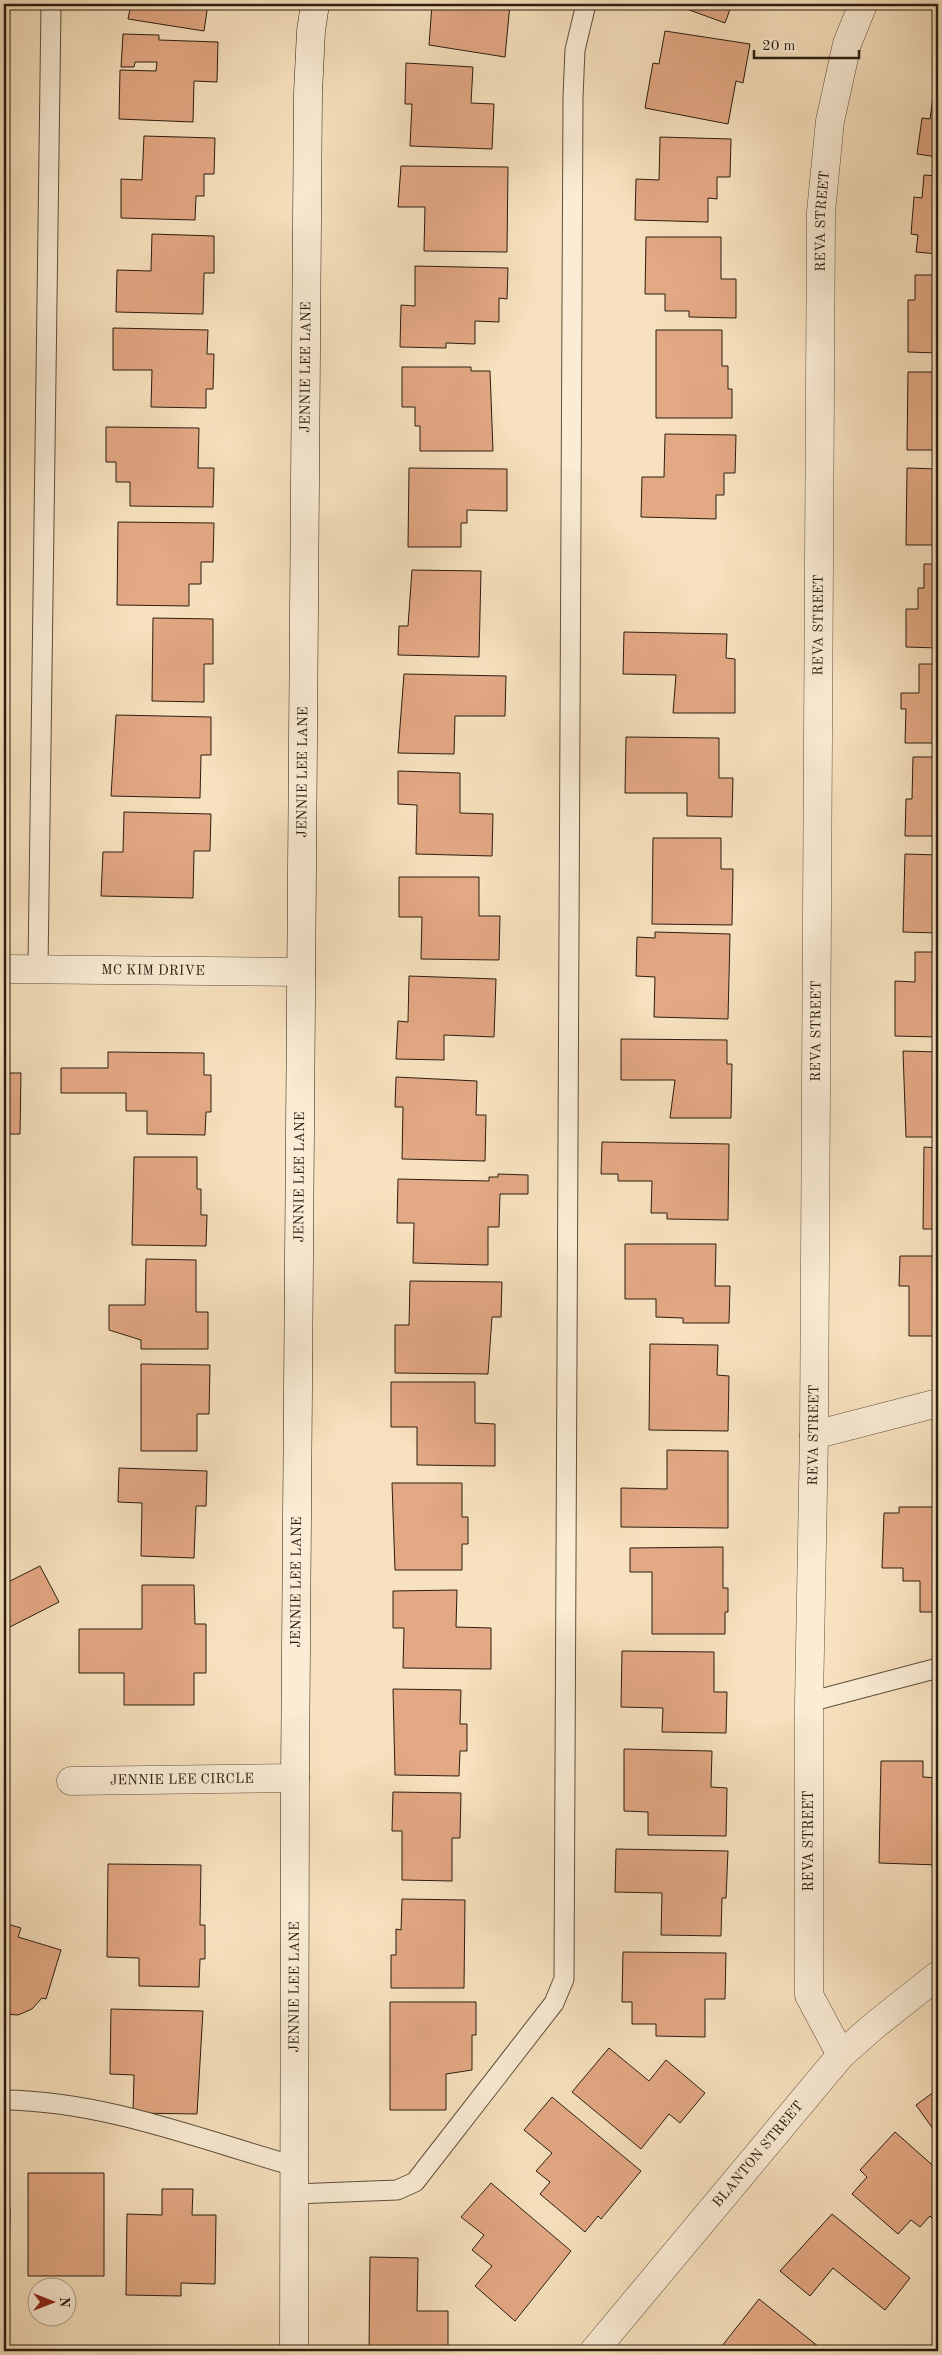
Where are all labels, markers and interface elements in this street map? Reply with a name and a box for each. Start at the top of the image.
scale bar [754,28,860,60]
text: 20 m [762,39,796,54]
street label: REVA STREET [814,170,832,272]
street label: JENNIE LEE LANE [298,301,313,433]
street label: REVA STREET [811,574,826,676]
street label: JENNIE LEE LANE [295,706,310,838]
street label: MC KIM DRIVE [101,963,205,978]
street label: REVA STREET [809,980,824,1082]
street label: JENNIE LEE LANE [292,1111,307,1243]
street label: REVA STREET [806,1384,821,1486]
street label: JENNIE LEE LANE [289,1516,304,1648]
street label: JENNIE LEE CIRCLE [110,1772,254,1787]
street label: REVA STREET [802,1790,816,1892]
street label: JENNIE LEE LANE [288,1921,302,2053]
street label: BLANTON STREET [710,2099,806,2210]
north arrow [28,2278,78,2328]
text: N [57,2297,71,2308]

